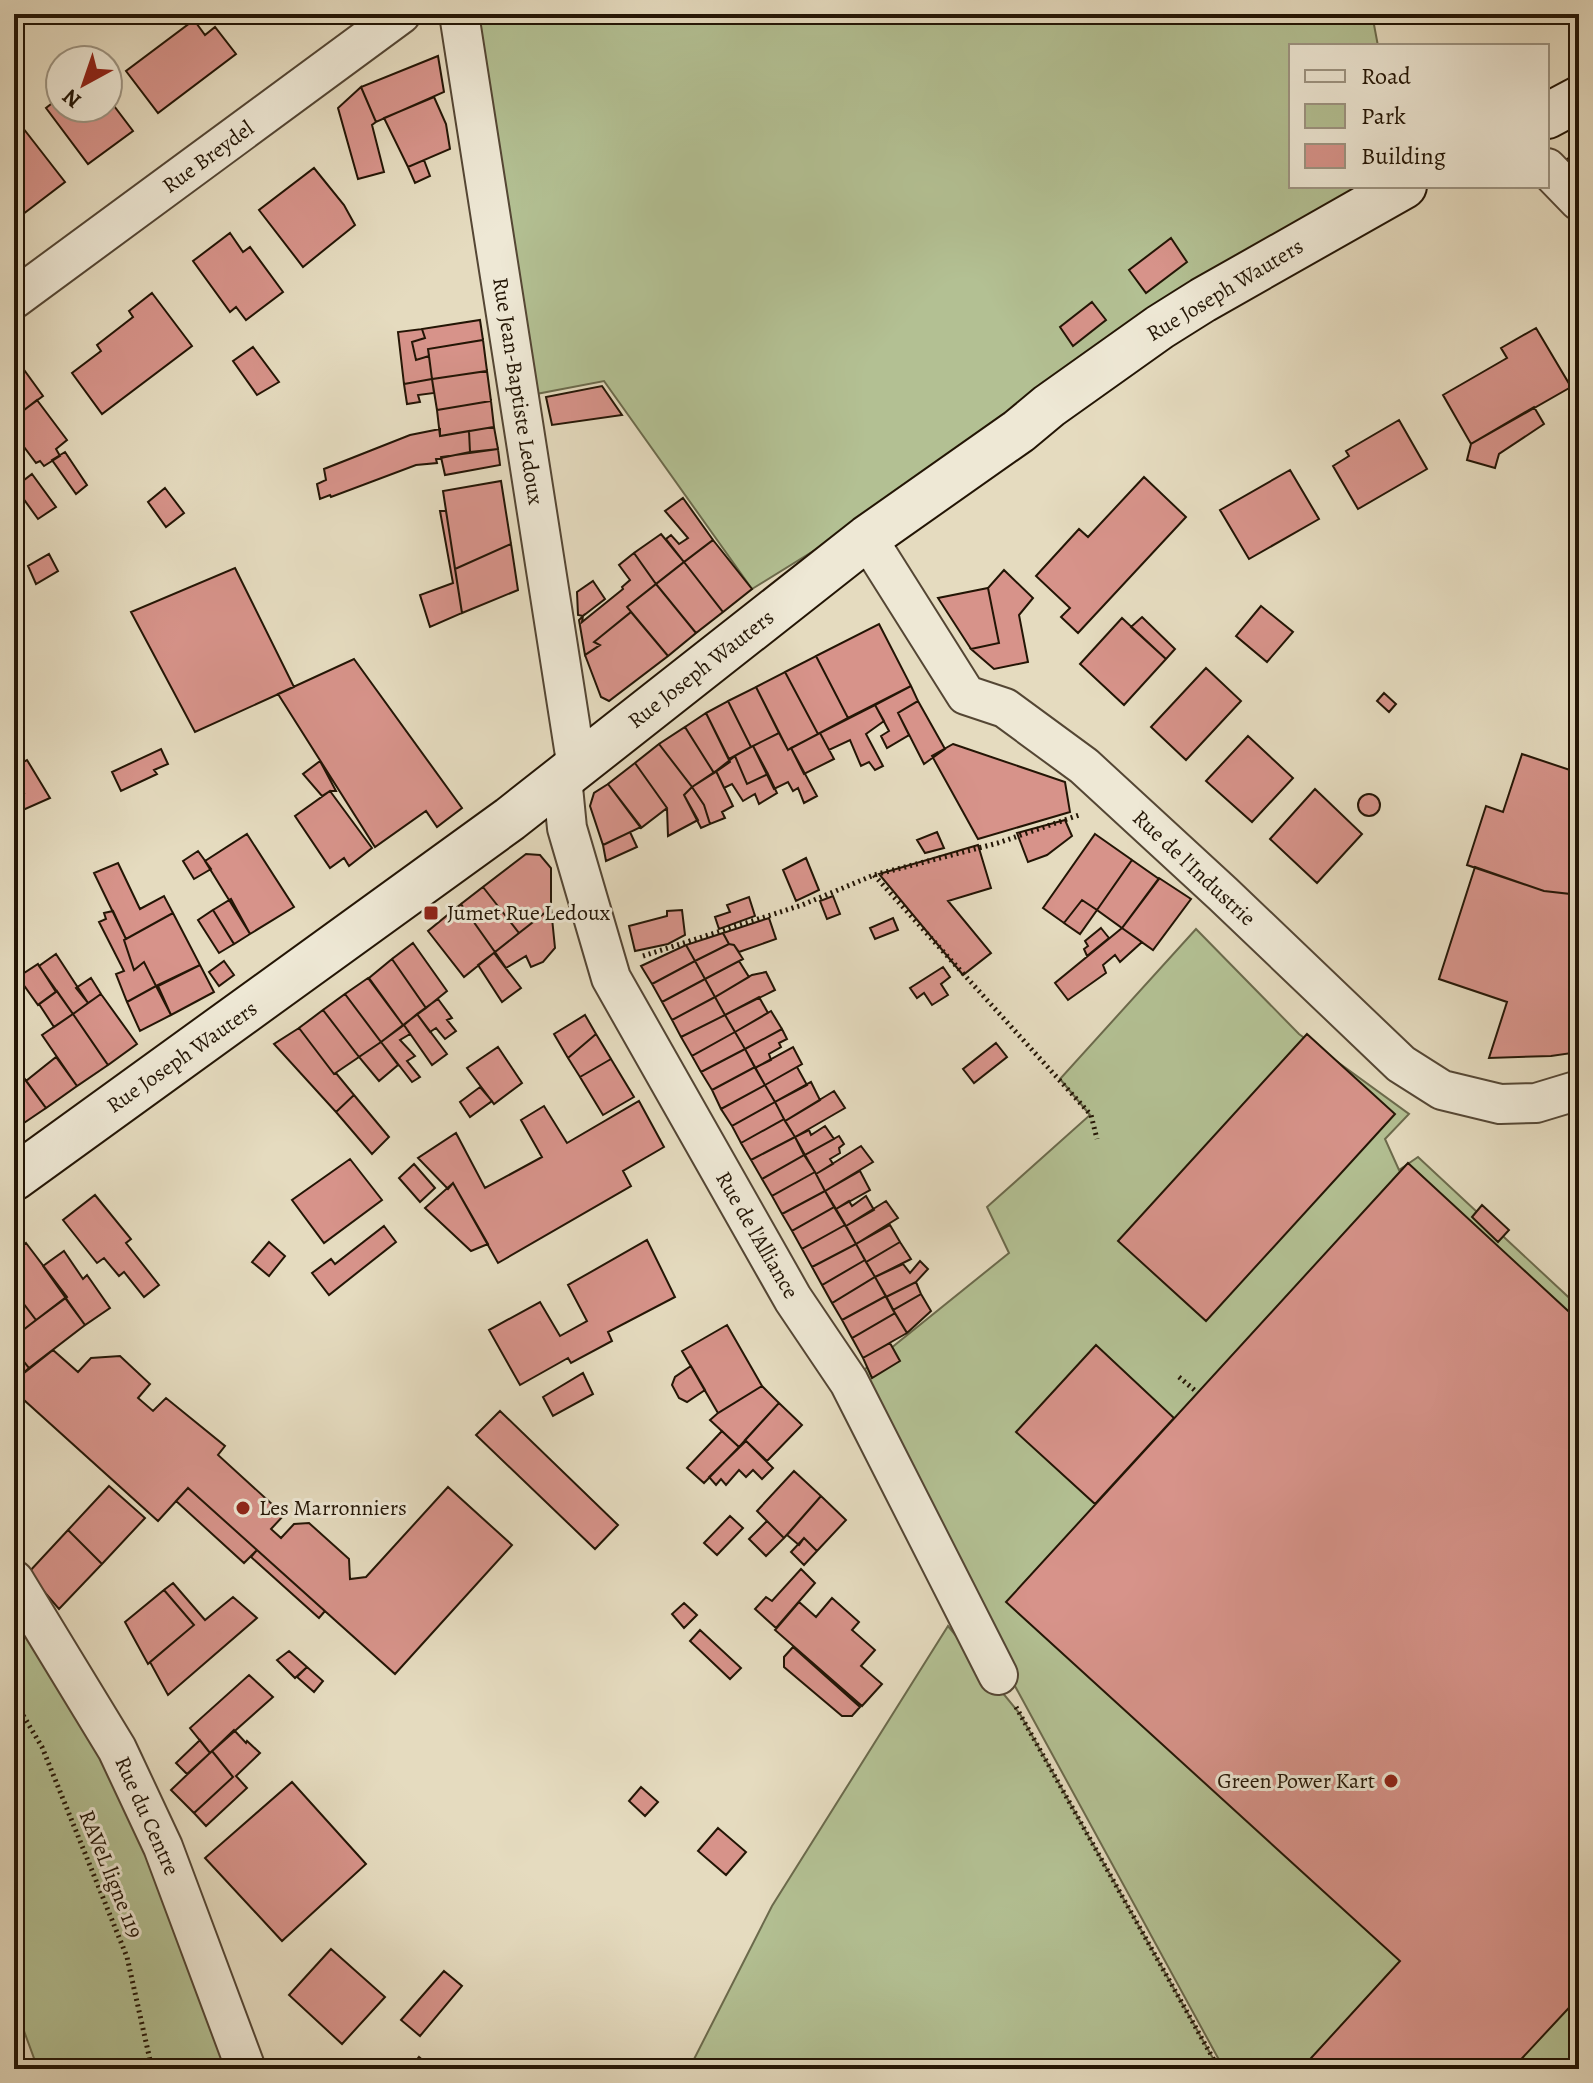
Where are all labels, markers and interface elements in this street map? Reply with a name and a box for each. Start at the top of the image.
north arrow [44,44,124,124]
legend [1289,44,1549,188]
text: Road [1361,60,1411,92]
text: N [56,82,88,115]
text: Park [1361,100,1406,132]
street label: Rue Breydel [156,114,260,200]
text: Building [1361,140,1446,172]
street label: Rue Joseph Wauters [1141,231,1309,349]
street label: Rue Jean-Baptiste Ledoux [485,275,551,507]
street label: Rue Joseph Wauters [622,602,780,736]
street label: Rue de l'Industrie [1126,803,1262,933]
place label: Jumet Rue Ledoux [447,898,611,928]
marker: Jumet Rue Ledoux [422,904,440,922]
street label: Rue Joseph Wauters [101,994,263,1120]
street label: Rue de l'Alliance [708,1166,806,1304]
place label: Les Marronniers [259,1493,407,1523]
marker: Les Marronniers [234,1499,252,1517]
street label: Rue du Centre [107,1752,187,1880]
place label: Green Power Kart [1217,1766,1375,1796]
marker: Green Power Kart [1382,1772,1400,1790]
street label: RAVeL ligne 119 [72,1805,150,1943]

